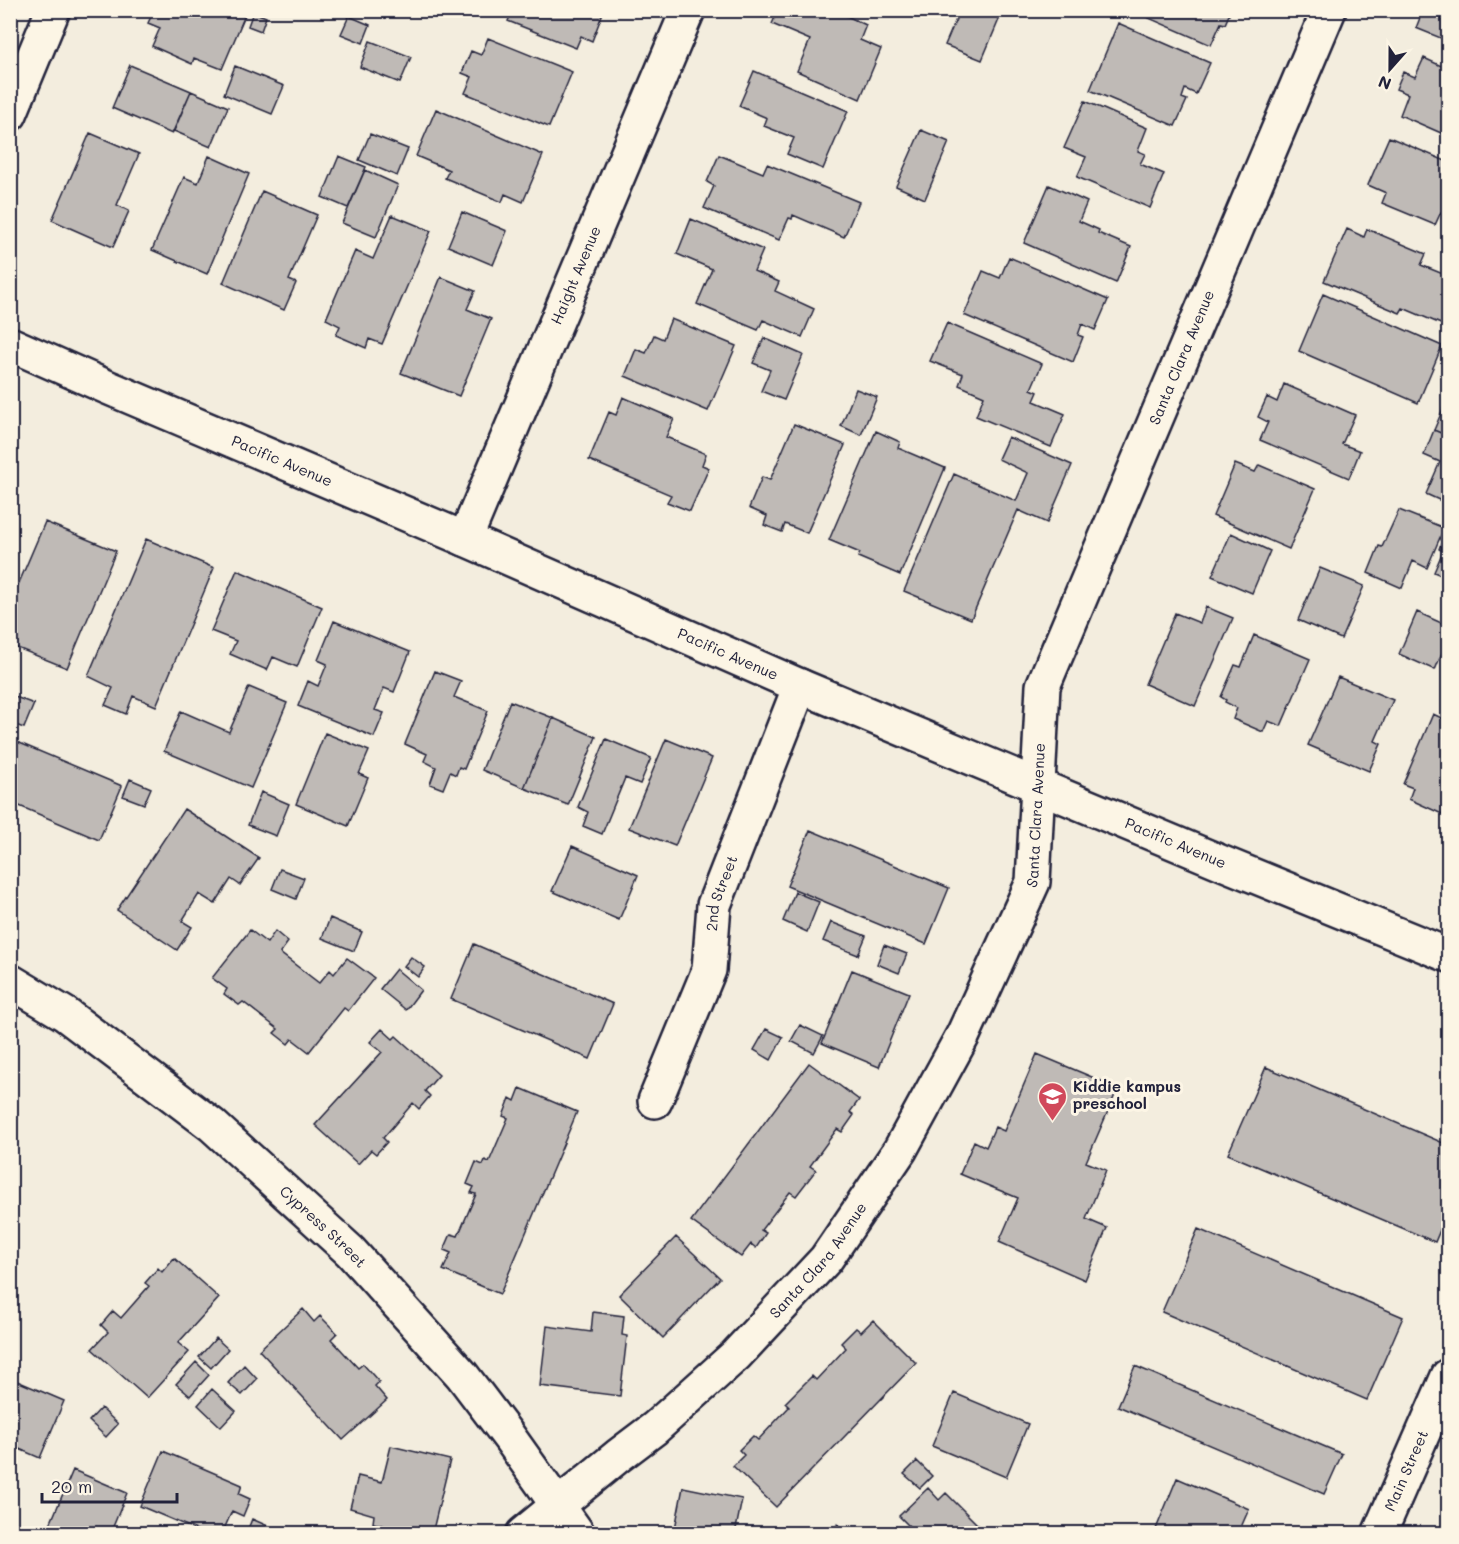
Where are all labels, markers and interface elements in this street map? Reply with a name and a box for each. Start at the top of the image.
north arrow [1360,39,1420,99]
text: N [1375,71,1394,95]
street label: Haight Avenue [546,223,605,327]
street label: Santa Clara Avenue [1144,287,1218,428]
street label: Pacific Avenue [229,430,336,491]
street label: Pacific Avenue [675,623,782,684]
street label: Santa Clara Avenue [1021,742,1049,891]
street label: Pacific Avenue [1122,812,1230,872]
street label: 2nd Street [701,852,742,932]
place label: Kiddie kampus preschool [1073,1076,1181,1113]
school or university icon: Kiddie kampus preschool [1036,1080,1068,1122]
street label: Cypress Street [276,1181,371,1272]
street label: Santa Clara Avenue [765,1198,871,1322]
street label: Main Street [1379,1427,1432,1514]
scale bar [42,1466,177,1504]
text: 20 m [51,1474,92,1498]

